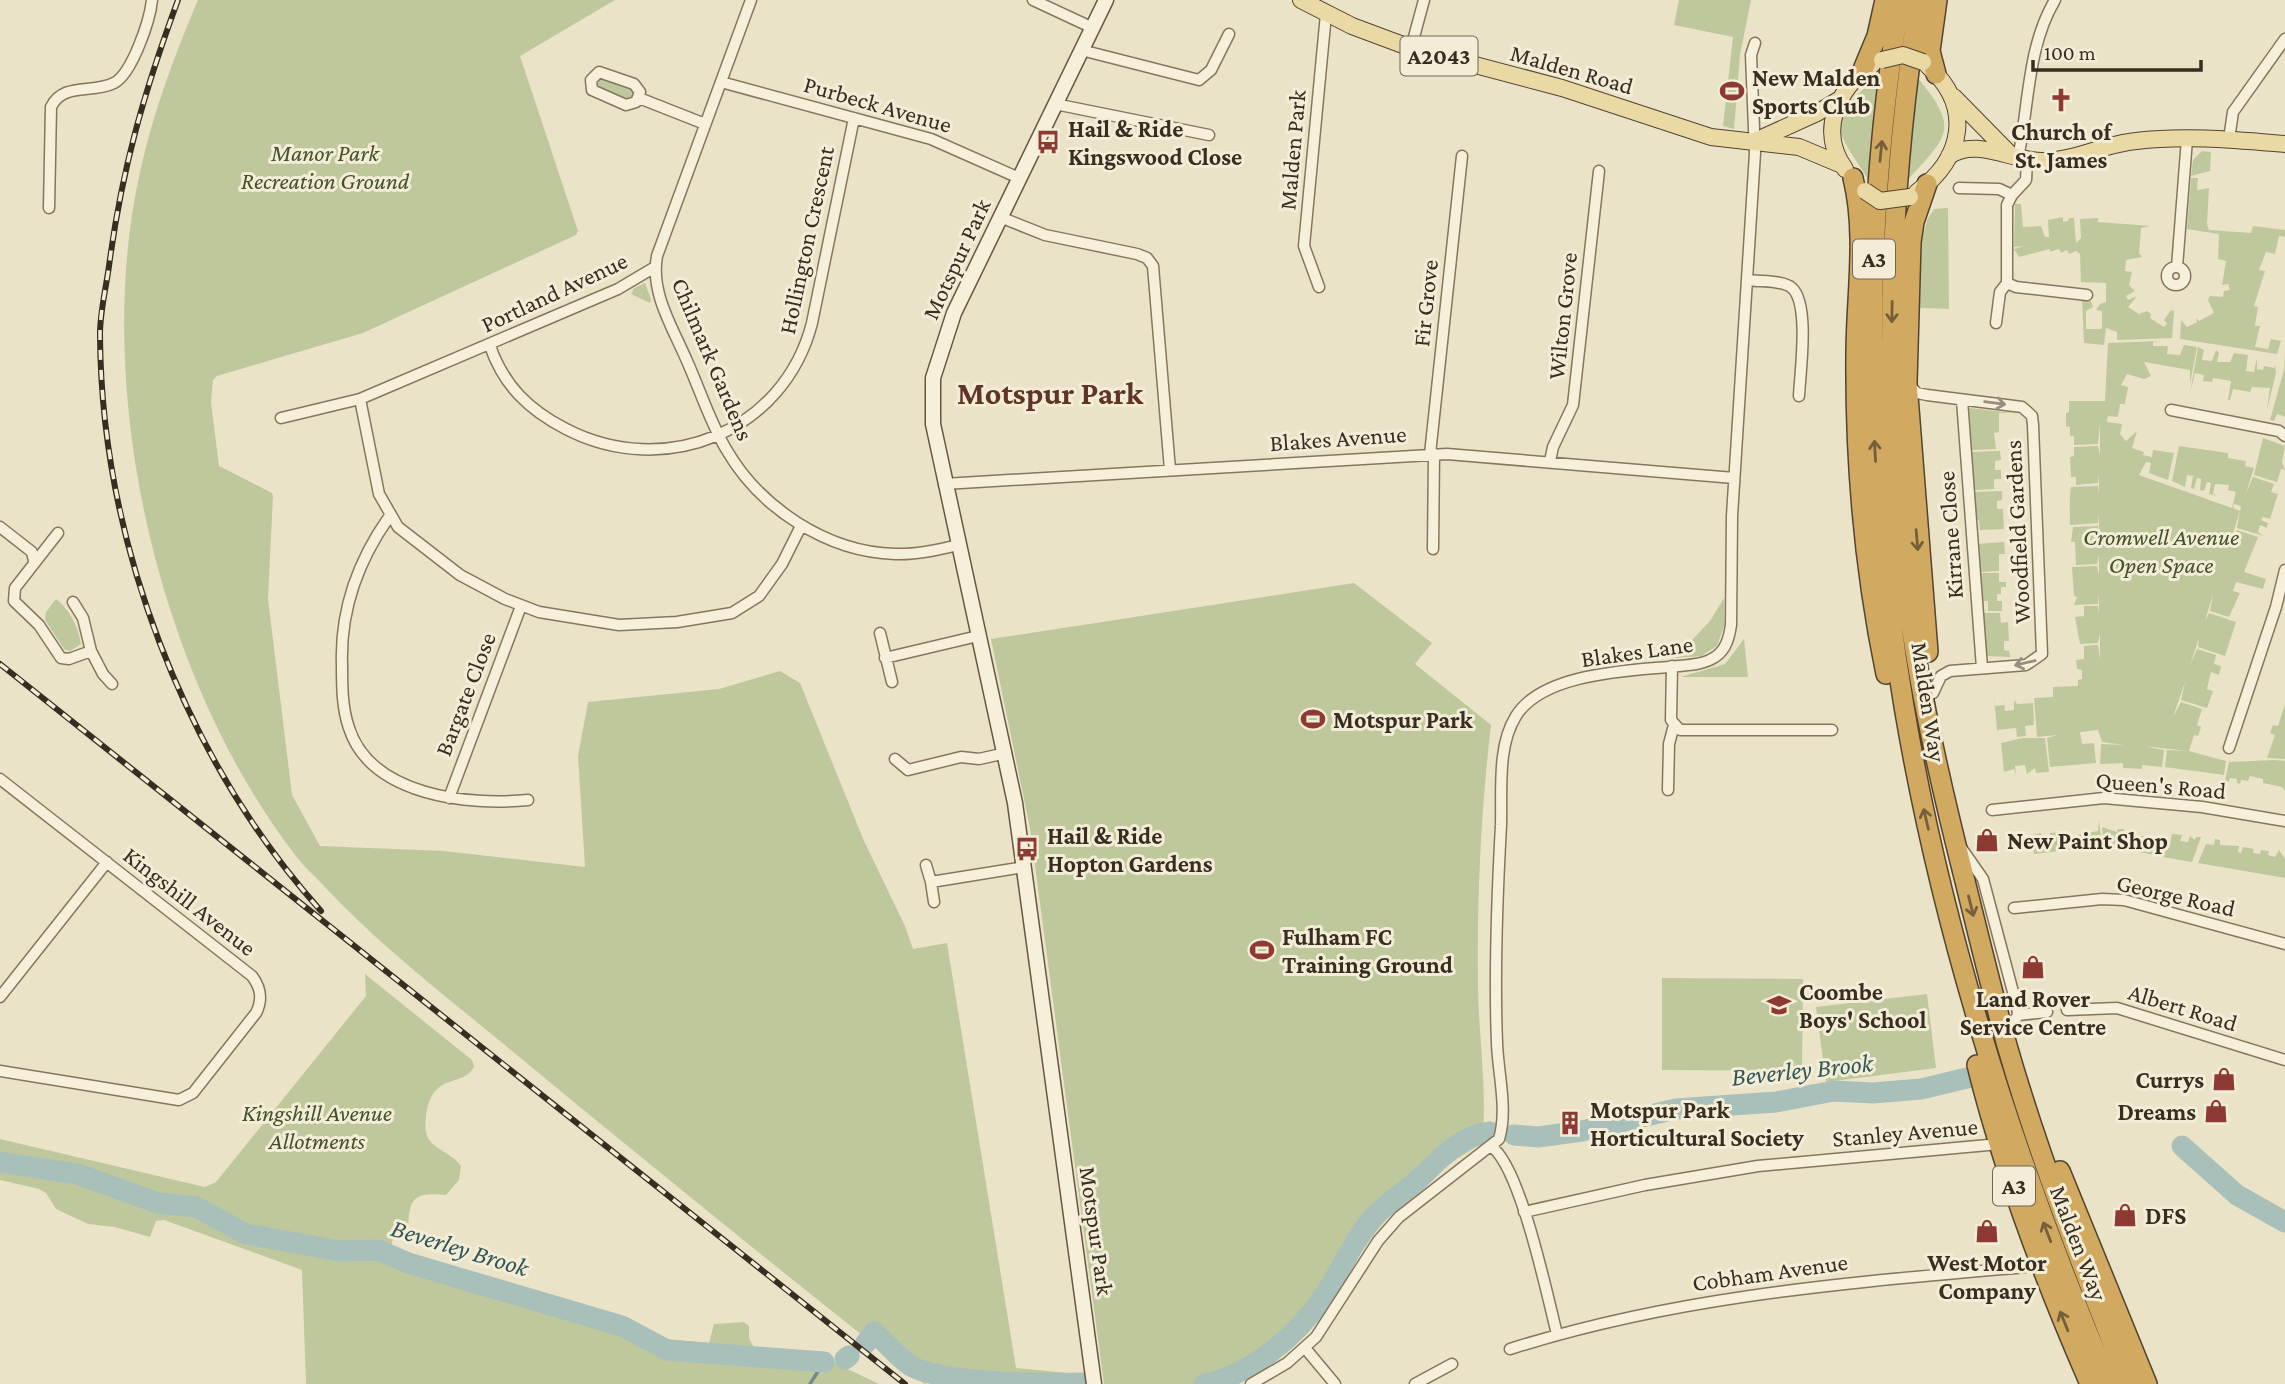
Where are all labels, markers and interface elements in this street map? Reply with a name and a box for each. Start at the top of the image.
scale bar [2033,28,2201,72]
road number: A2043 [1400,36,1478,76]
street label: Malden Road [1507,39,1637,100]
text: 100 m [2044,41,2096,65]
place label: New Malden Sports Club [1752,64,1881,119]
street label: Purbeck Avenue [801,70,955,138]
sports icon: New Malden Sports Club [1718,77,1746,105]
church icon: Church of St. James [2047,86,2075,114]
street label: Malden Park [1273,88,1311,211]
place label: Hail & Ride Kingswood Close [1068,115,1242,170]
place label: Church of St. James [2011,118,2113,173]
bus stop icon: Hail & Ride Kingswood Close [1034,128,1062,156]
park label: Manor Park Recreation Ground [241,139,410,194]
one-way arrow [1875,140,1888,162]
street label: Hollington Crescent [773,143,839,336]
street label: Motspur Park [916,194,996,324]
road number: A3 [1853,240,1895,278]
street label: Portland Avenue [477,246,631,338]
street label: Wilton Grove [1542,251,1582,381]
street label: Fir Grove [1407,258,1443,348]
street label: Chilmark Gardens [667,274,759,444]
one-way arrow [1885,300,1898,323]
district label: Motspur Park [957,375,1144,411]
one-way arrow [1983,397,2006,410]
street label: Blakes Avenue [1269,420,1407,456]
street label: Woodfield Gardens [1999,439,2035,625]
one-way arrow [1868,440,1881,463]
street label: Kirrane Close [1932,470,1968,600]
park label: Cromwell Avenue Open Space [2083,523,2239,578]
one-way arrow [1911,528,1924,551]
street label: Bargate Close [429,628,501,760]
street label: Blakes Lane [1579,630,1695,672]
street label: Malden Way [1906,640,1952,765]
one-way arrow [2014,658,2036,671]
sports icon: Motspur Park [1299,705,1327,733]
place label: Motspur Park [1333,706,1474,733]
street label: Queen's Road [2095,766,2228,804]
one-way arrow [1919,808,1932,831]
place label: Hail & Ride Hopton Gardens [1047,822,1213,877]
shop icon: New Paint Shop [1973,826,2001,854]
place label: New Paint Shop [2007,827,2168,854]
bus stop icon: Hail & Ride Hopton Gardens [1013,835,1041,863]
street label: Kingshill Avenue [118,841,262,961]
street label: George Road [2114,868,2238,922]
one-way arrow [1965,894,1978,917]
place label: Fulham FC Training Ground [1282,923,1453,978]
sports icon: Fulham FC Training Ground [1248,936,1276,964]
shop icon: Land Rover Service Centre [2019,953,2047,981]
place label: Coombe Boys' School [1799,978,1926,1033]
street label: Albert Road [2125,978,2241,1036]
place label: Land Rover Service Centre [1960,985,2106,1040]
school or university icon: Coombe Boys' School [1765,991,1793,1019]
water label: Beverley Brook [1730,1048,1876,1092]
shop icon: Currys [2210,1065,2238,1093]
place label: Currys [2135,1066,2204,1093]
place label: Motspur Park Horticultural Society [1590,1096,1804,1151]
shop icon: Dreams [2202,1097,2230,1125]
place label: Dreams [2118,1098,2196,1125]
park label: Kingshill Avenue Allotments [242,1099,392,1154]
building icon: Motspur Park Horticultural Society [1556,1109,1584,1137]
street label: Stanley Avenue [1831,1112,1979,1152]
street label: Motspur Park [1075,1165,1119,1298]
road number: A3 [1993,1166,2035,1205]
street label: Malden Way [2045,1182,2114,1305]
shop icon: DFS [2111,1201,2139,1229]
place label: DFS [2145,1202,2186,1229]
water label: Beverley Brook [388,1213,534,1283]
shop icon: West Motor Company [1973,1217,2001,1245]
one-way arrow [2040,1222,2053,1244]
street label: Cobham Avenue [1691,1248,1849,1296]
place label: West Motor Company [1926,1249,2047,1304]
one-way arrow [2057,1310,2070,1332]

